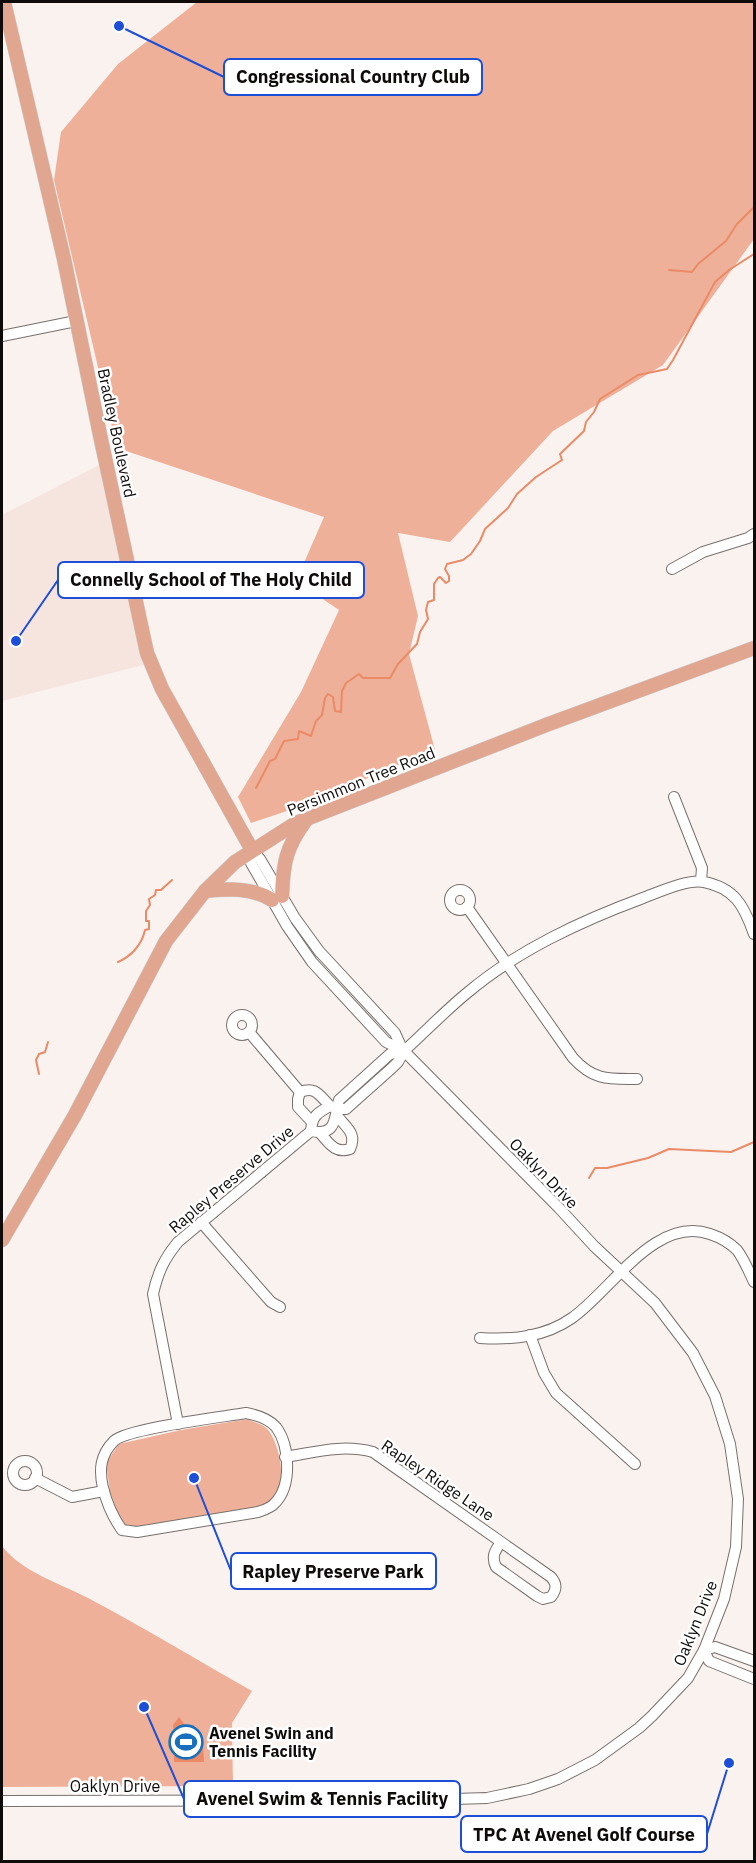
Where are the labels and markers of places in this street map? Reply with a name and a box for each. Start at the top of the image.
callout: Congressional Country Club [224,59,482,95]
callout: Connelly School of The Holy Child [58,562,364,598]
callout: Rapley Preserve Park [231,1553,436,1589]
place label: Avenel Swin and Tennis Facility [209,1723,334,1761]
sports icon: Avenel Swin and Tennis Facility [168,1724,204,1760]
callout: Avenel Swim & Tennis Facility [184,1781,460,1817]
callout: TPC At Avenel Golf Course [461,1816,707,1852]

